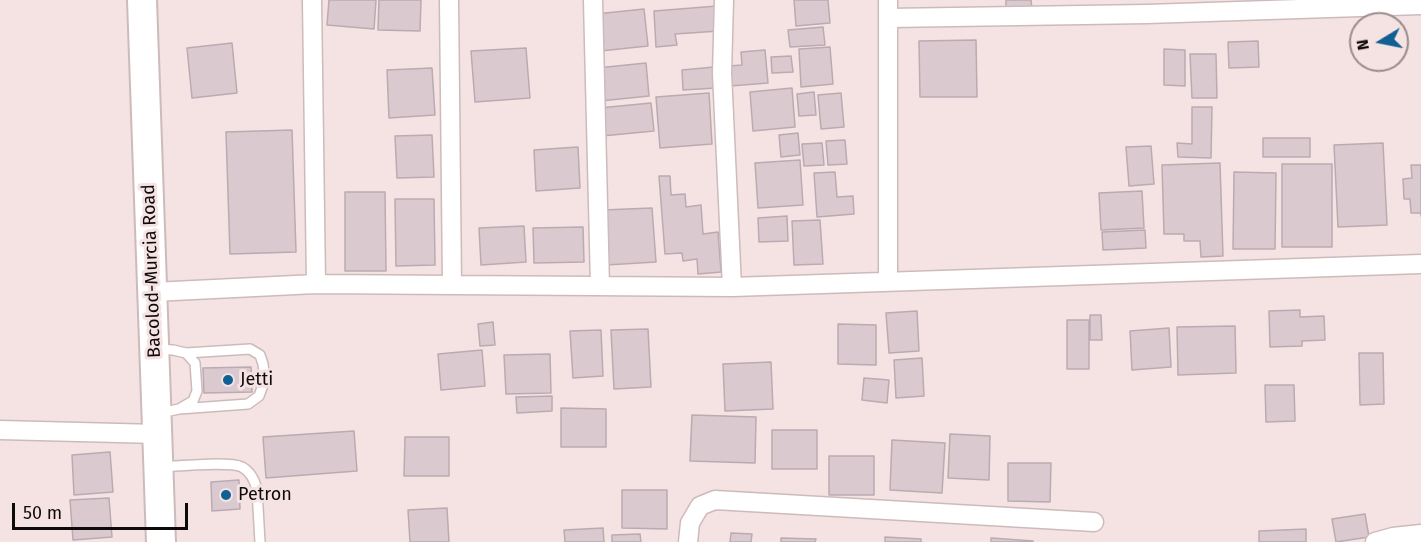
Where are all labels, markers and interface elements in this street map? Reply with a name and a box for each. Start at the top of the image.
north arrow [1349,12,1409,72]
text: N [1352,38,1373,52]
street label: Bacolod-Murcia Road [138,184,166,358]
place label: Jetti [240,369,273,391]
marker: Jetti [221,373,235,387]
place label: Petron [238,484,292,506]
marker: Petron [219,488,233,502]
scale bar [15,491,190,529]
text: 50 m [23,502,62,524]

